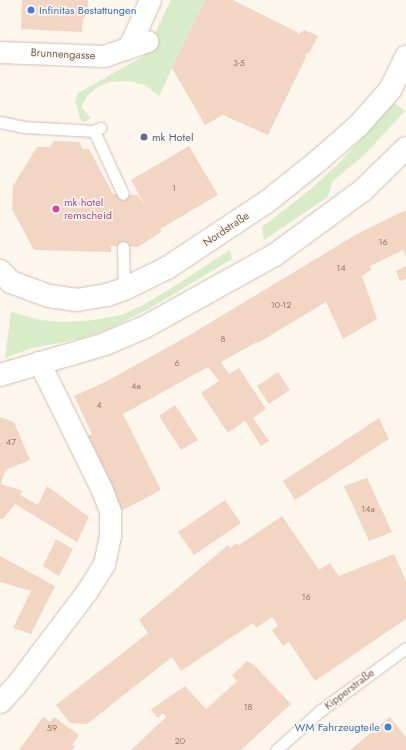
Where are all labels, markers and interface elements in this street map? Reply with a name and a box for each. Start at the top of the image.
place label: Infinitas Bestattungen [39,3,136,17]
marker: Infinitas Bestattungen [26,5,36,15]
street label: Brunnengasse [30,46,96,62]
house number: 3-5 [233,58,245,68]
place label: mk Hotel [152,130,193,144]
marker: mk Hotel [139,132,149,142]
house number: 1 [172,183,176,193]
place label: mk hotel remscheid [64,196,112,222]
marker: mk hotel remscheid [51,204,61,214]
street label: Nordstraße [201,209,251,249]
house number: 16 [378,237,388,247]
house number: 14 [336,263,346,273]
house number: 10-12 [271,300,291,310]
house number: 8 [221,334,225,344]
house number: 6 [174,358,180,368]
house number: 4a [131,381,141,391]
house number: 4 [96,400,102,410]
house number: 47 [6,437,16,447]
house number: 14a [361,504,375,514]
house number: 16 [301,592,311,602]
street label: Kipperstraße [321,666,377,712]
house number: 18 [244,702,252,712]
place label: WM Fahrzeugteile [295,720,380,734]
marker: WM Fahrzeugteile [383,722,393,732]
house number: 59 [47,723,57,733]
house number: 20 [175,736,185,746]

